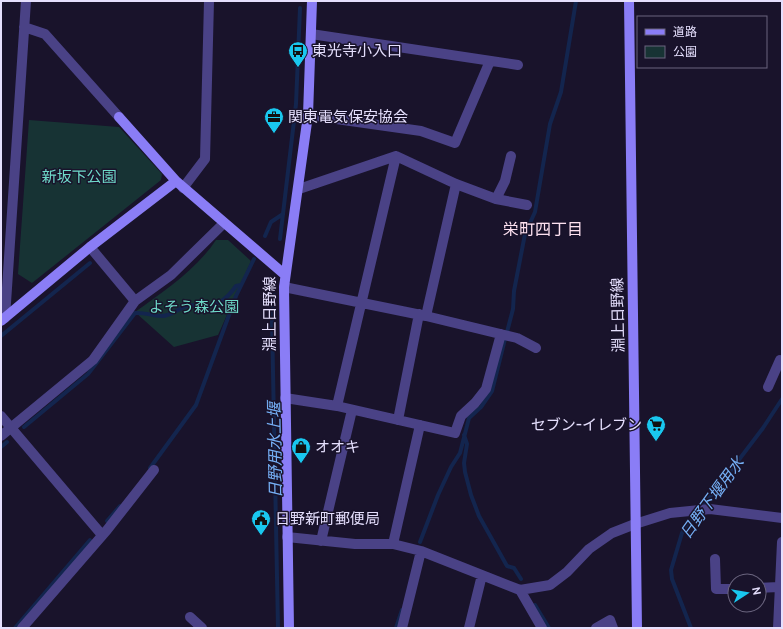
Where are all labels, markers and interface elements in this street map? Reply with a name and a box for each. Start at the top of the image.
legend [637,16,767,68]
text: 道路 [673,24,697,39]
bus stop icon: 東光寺小入口 [287,40,309,68]
place label: 東光寺小入口 [312,42,402,60]
text: 公園 [673,44,697,59]
office icon: 関東電気保安協会 [263,106,285,134]
place label: 関東電気保安協会 [288,108,408,126]
park label: 新坂下公園 [41,168,117,186]
district label: 栄町四丁目 [503,220,583,239]
street label: 淵上日野線 [261,276,279,352]
street label: 淵上日野線 [608,277,628,353]
park label: よそう森公園 [149,298,239,316]
water label: 日野用水上堰 [265,399,285,498]
supermarket icon: セブン-イレブン [645,414,667,442]
place label: セブン-イレブン [531,416,642,434]
shop icon: オオキ [290,436,312,464]
place label: オオキ [315,438,360,456]
water label: 日野下堰用水 [676,452,749,542]
public building icon: 日野新町郵便局 [250,508,272,536]
place label: 日野新町郵便局 [275,510,380,528]
north arrow [727,573,767,613]
text: N [749,586,764,596]

